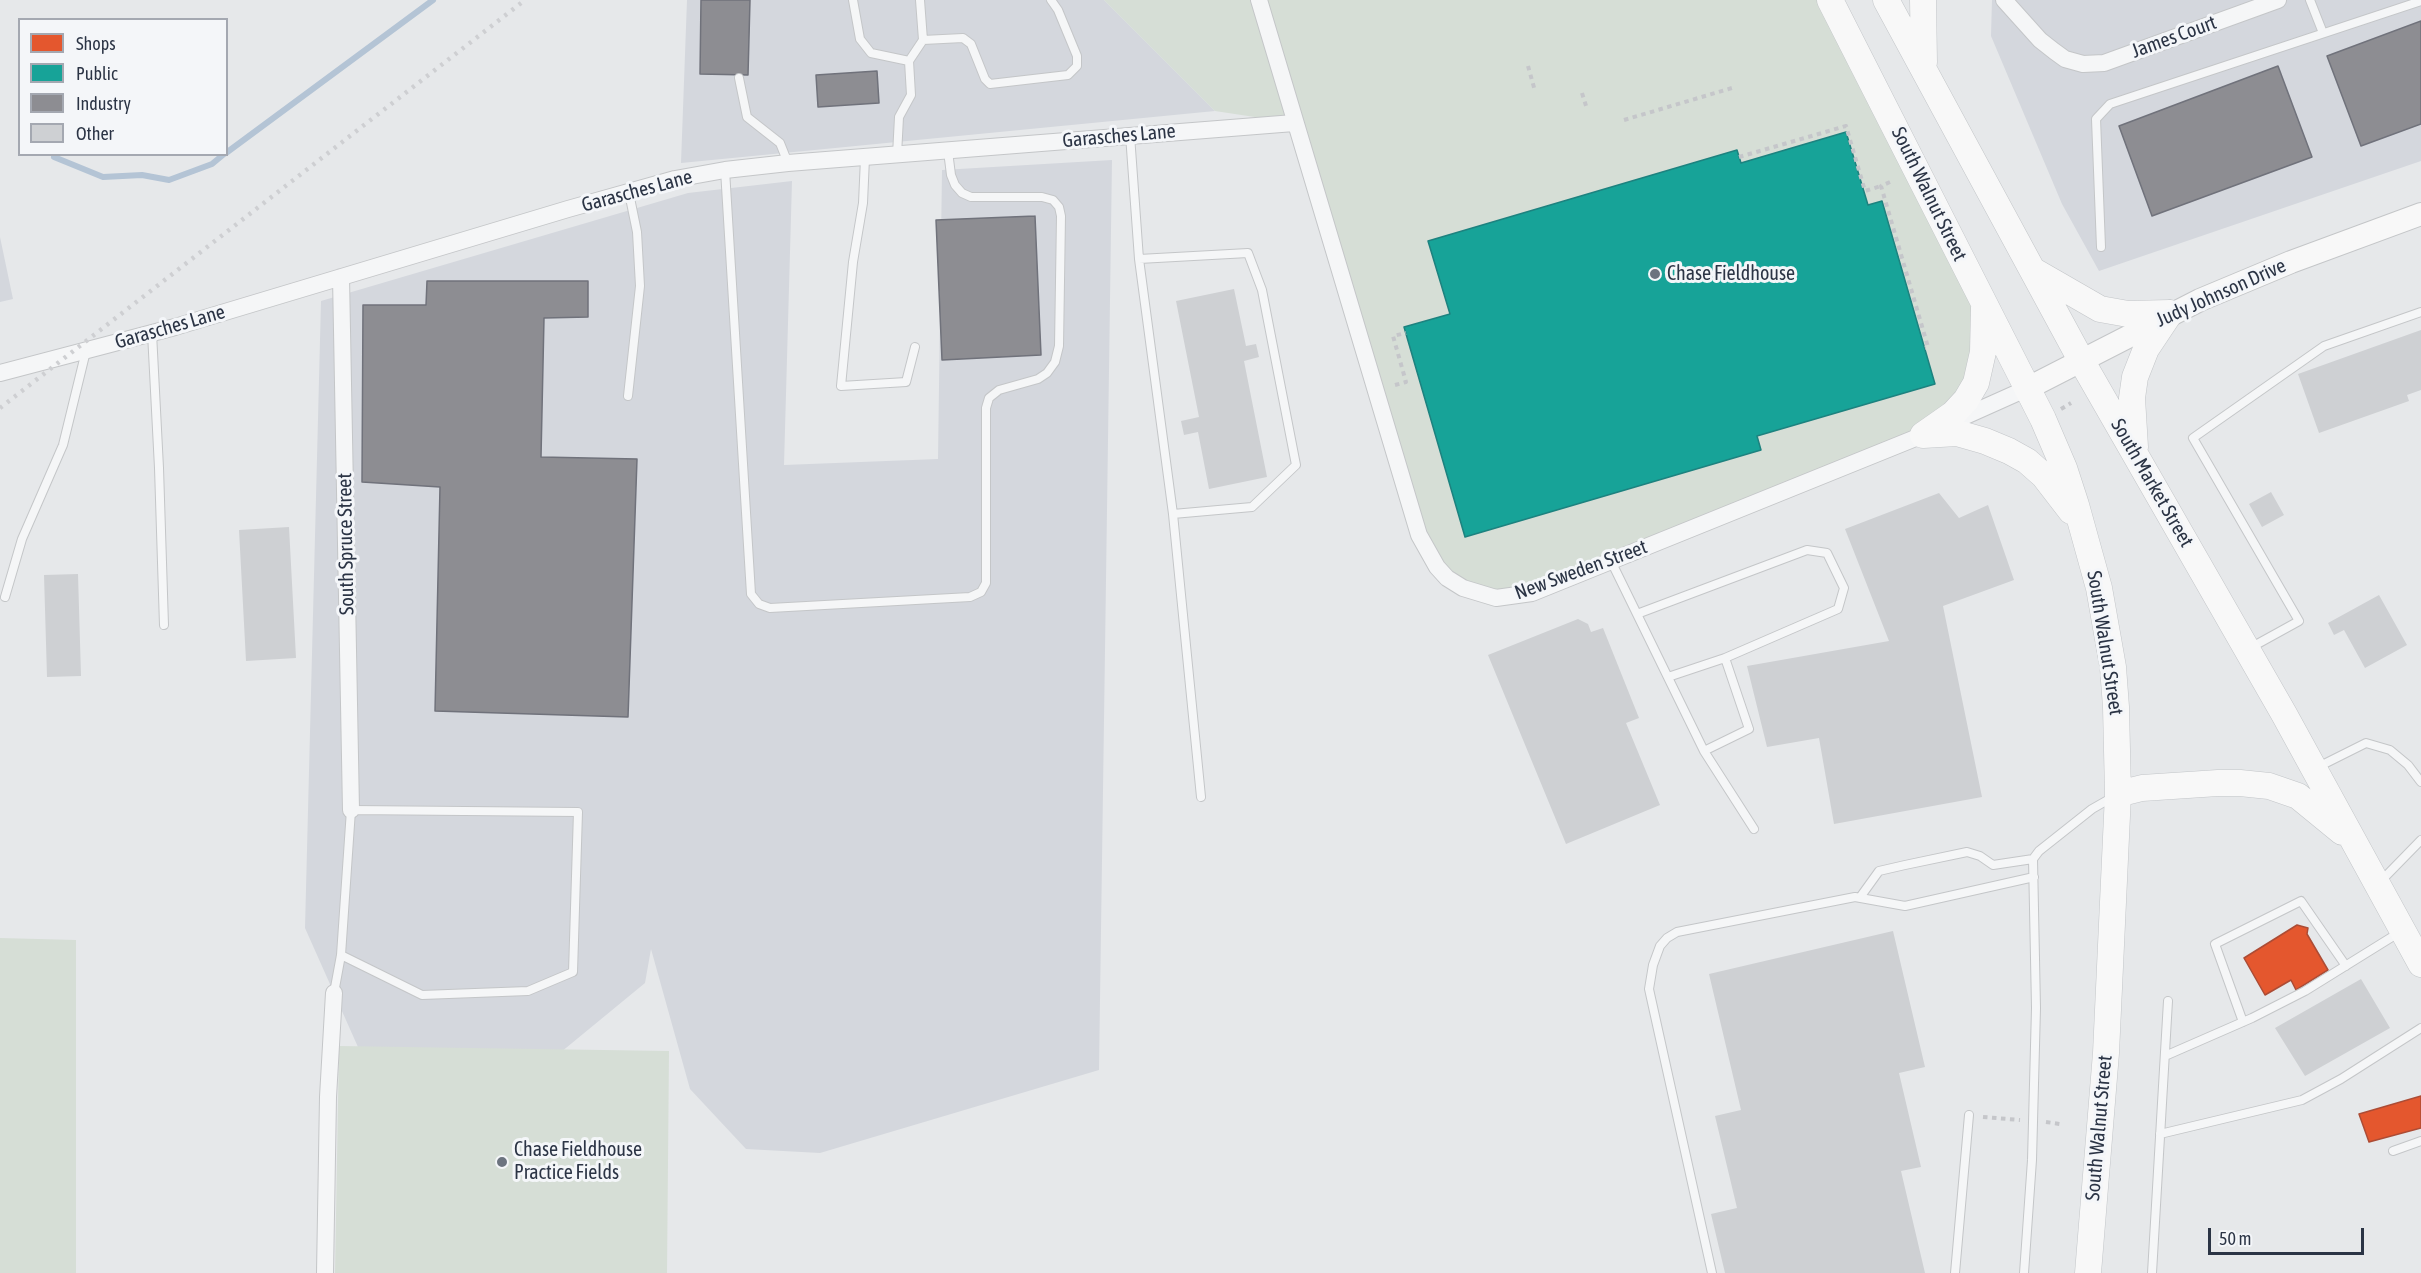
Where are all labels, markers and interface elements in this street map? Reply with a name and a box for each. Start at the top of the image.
street label: James Court [2128,11,2220,63]
legend [18,18,228,156]
text: Shops [76,33,116,54]
text: Public [76,63,118,84]
text: Industry [76,93,131,114]
street label: Garasches Lane [1061,119,1177,153]
text: Other [76,123,114,144]
street label: South Walnut Street [1886,123,1972,265]
street label: Garasches Lane [579,165,695,217]
street label: Judy Johnson Drive [2152,254,2290,332]
place label: Chase Fieldhouse [1667,262,1795,286]
marker: Chase Fieldhouse [1648,267,1662,281]
street label: Garasches Lane [112,300,228,354]
street label: South Market Street [2106,415,2198,551]
street label: South Spruce Street [333,473,359,615]
street label: New Sweden Street [1512,535,1650,605]
street label: South Walnut Street [2082,569,2128,717]
street label: South Walnut Street [2081,1054,2117,1202]
place label: Chase Fieldhouse Practice Fields [514,1138,642,1185]
marker: Chase Fieldhouse Practice Fields [495,1155,509,1169]
scale bar [2211,1216,2367,1254]
text: 50 m [2219,1228,2251,1249]

